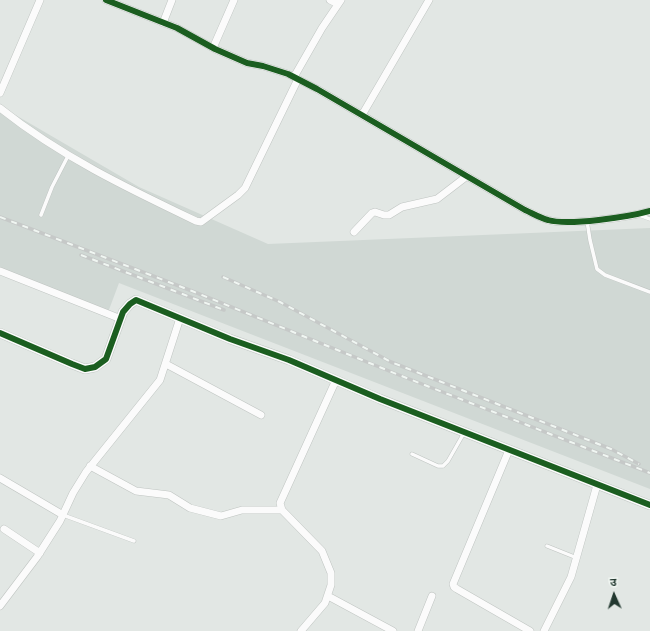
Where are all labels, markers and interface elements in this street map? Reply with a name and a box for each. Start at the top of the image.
north arrow [594,575,634,615]
text: उ [610,576,617,589]

